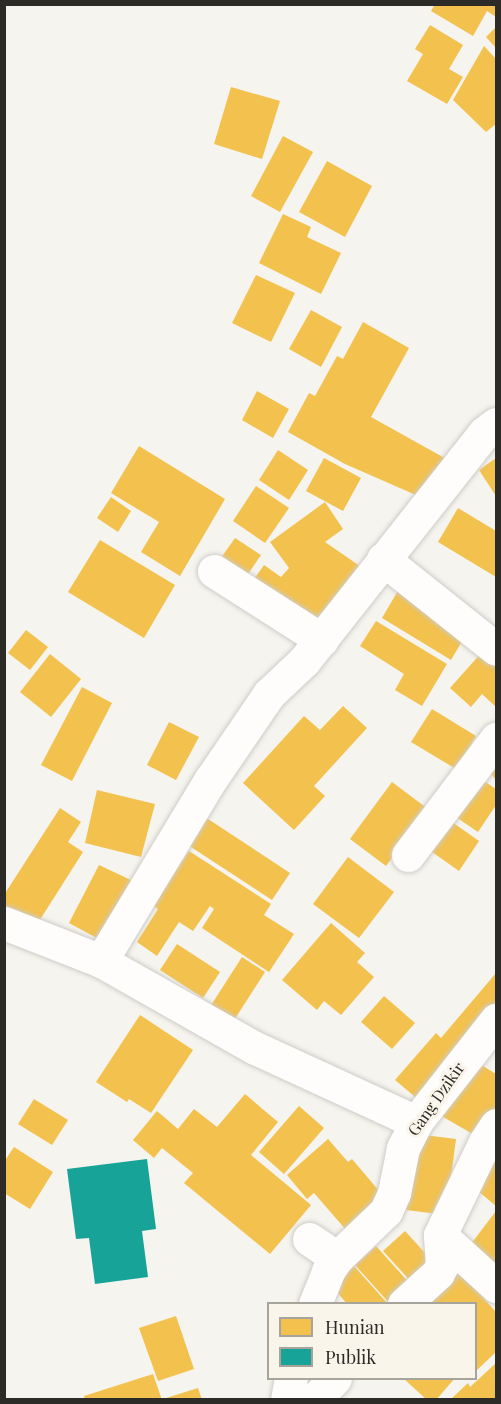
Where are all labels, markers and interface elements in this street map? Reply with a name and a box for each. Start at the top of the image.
street label: Gang Dzikir [404,1058,468,1140]
legend [267,1302,477,1380]
text: Hunian [325,1315,385,1339]
text: Publik [325,1345,376,1369]

